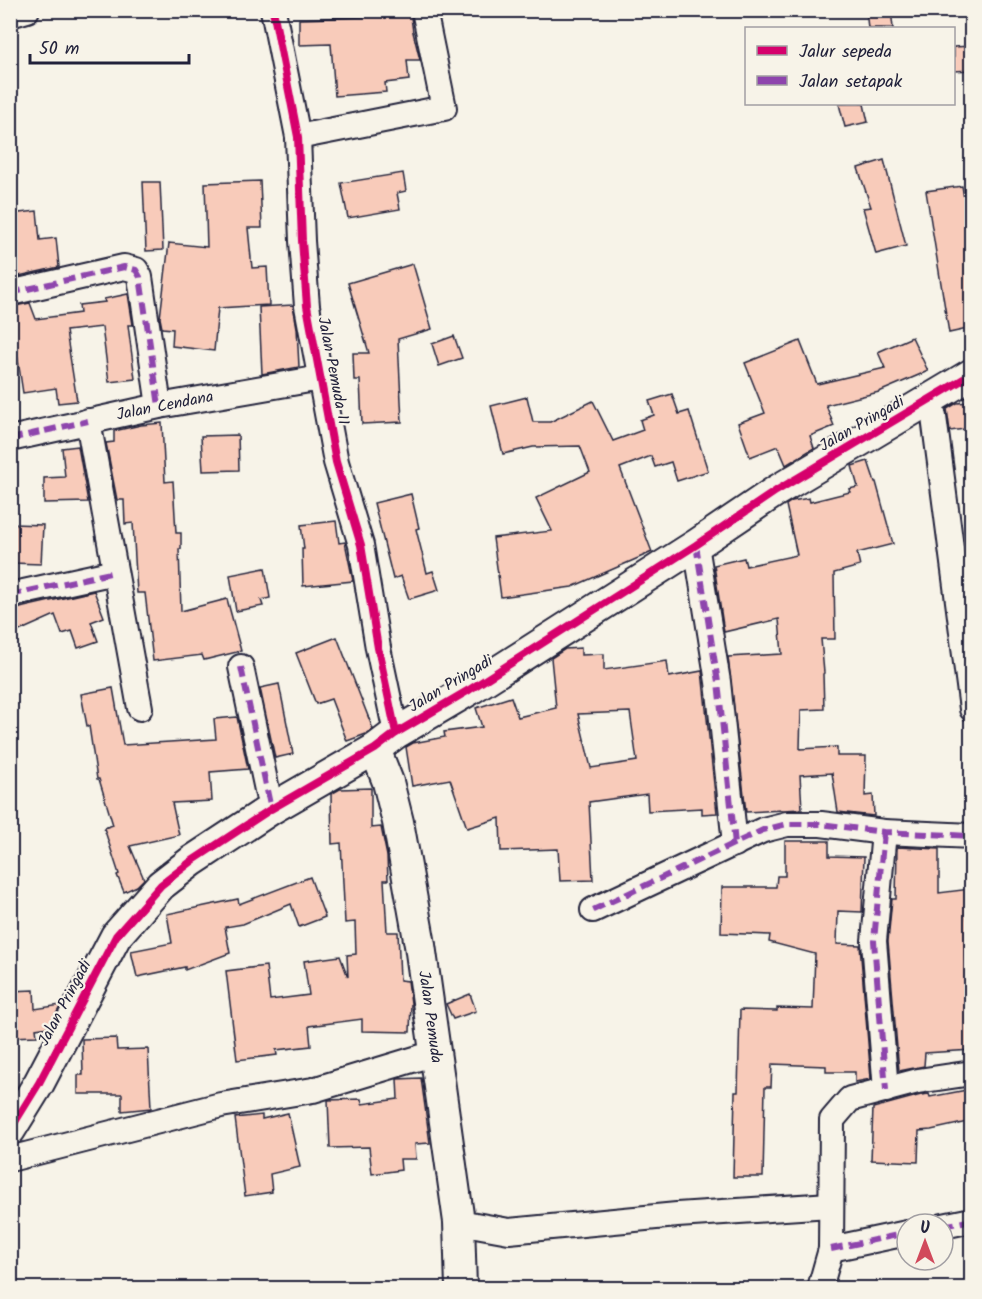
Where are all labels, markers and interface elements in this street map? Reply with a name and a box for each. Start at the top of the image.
scale bar [30,27,189,65]
legend [745,27,955,105]
text: 50 m [39,35,79,64]
text: Jalur sepeda [799,38,892,67]
text: Jalan setapak [799,68,903,97]
street label: Jalan Pemuda II [310,315,356,427]
street label: Jalan Cendana [114,384,216,428]
street label: Jalan Pringadi [815,389,910,458]
street label: Jalan Pringadi [404,648,499,719]
street label: Jalan Pringadi [32,954,99,1051]
street label: Jalan Pemuda [411,969,449,1065]
north arrow [895,1212,955,1272]
text: U [920,1216,930,1241]

